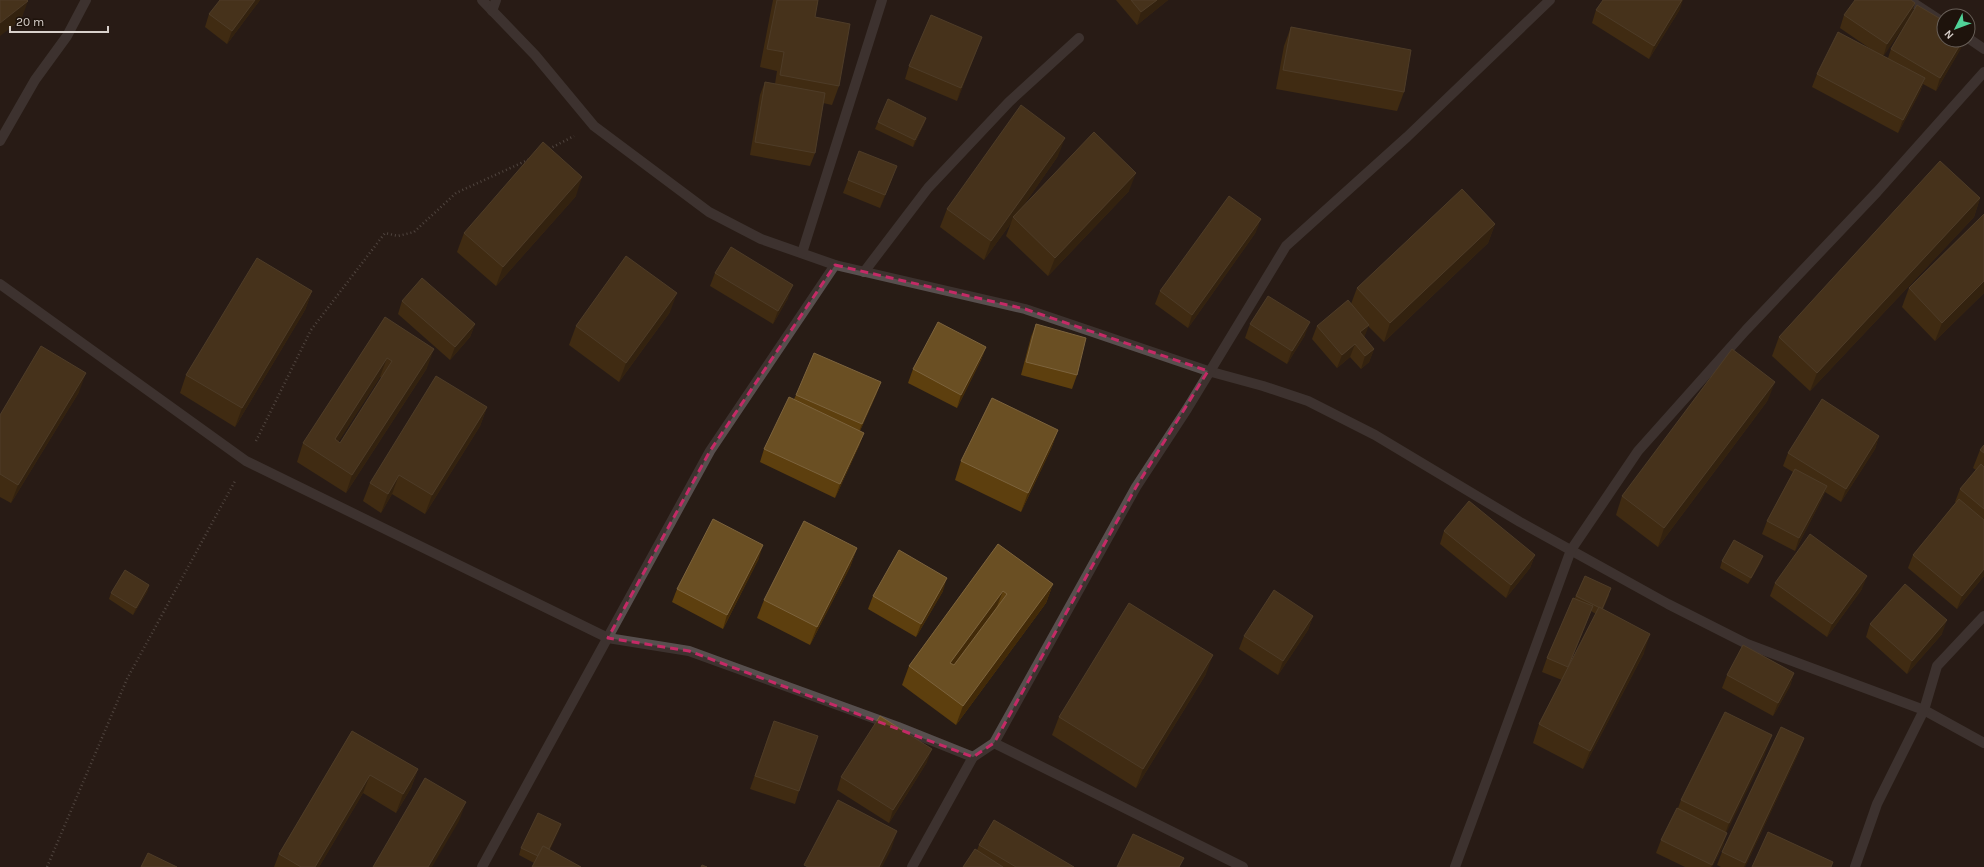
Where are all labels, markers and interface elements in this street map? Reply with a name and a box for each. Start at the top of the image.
scale bar [10,8,108,34]
north arrow [1936,8,1976,48]
text: 20 m [16,15,44,29]
text: N [1941,27,1956,42]

